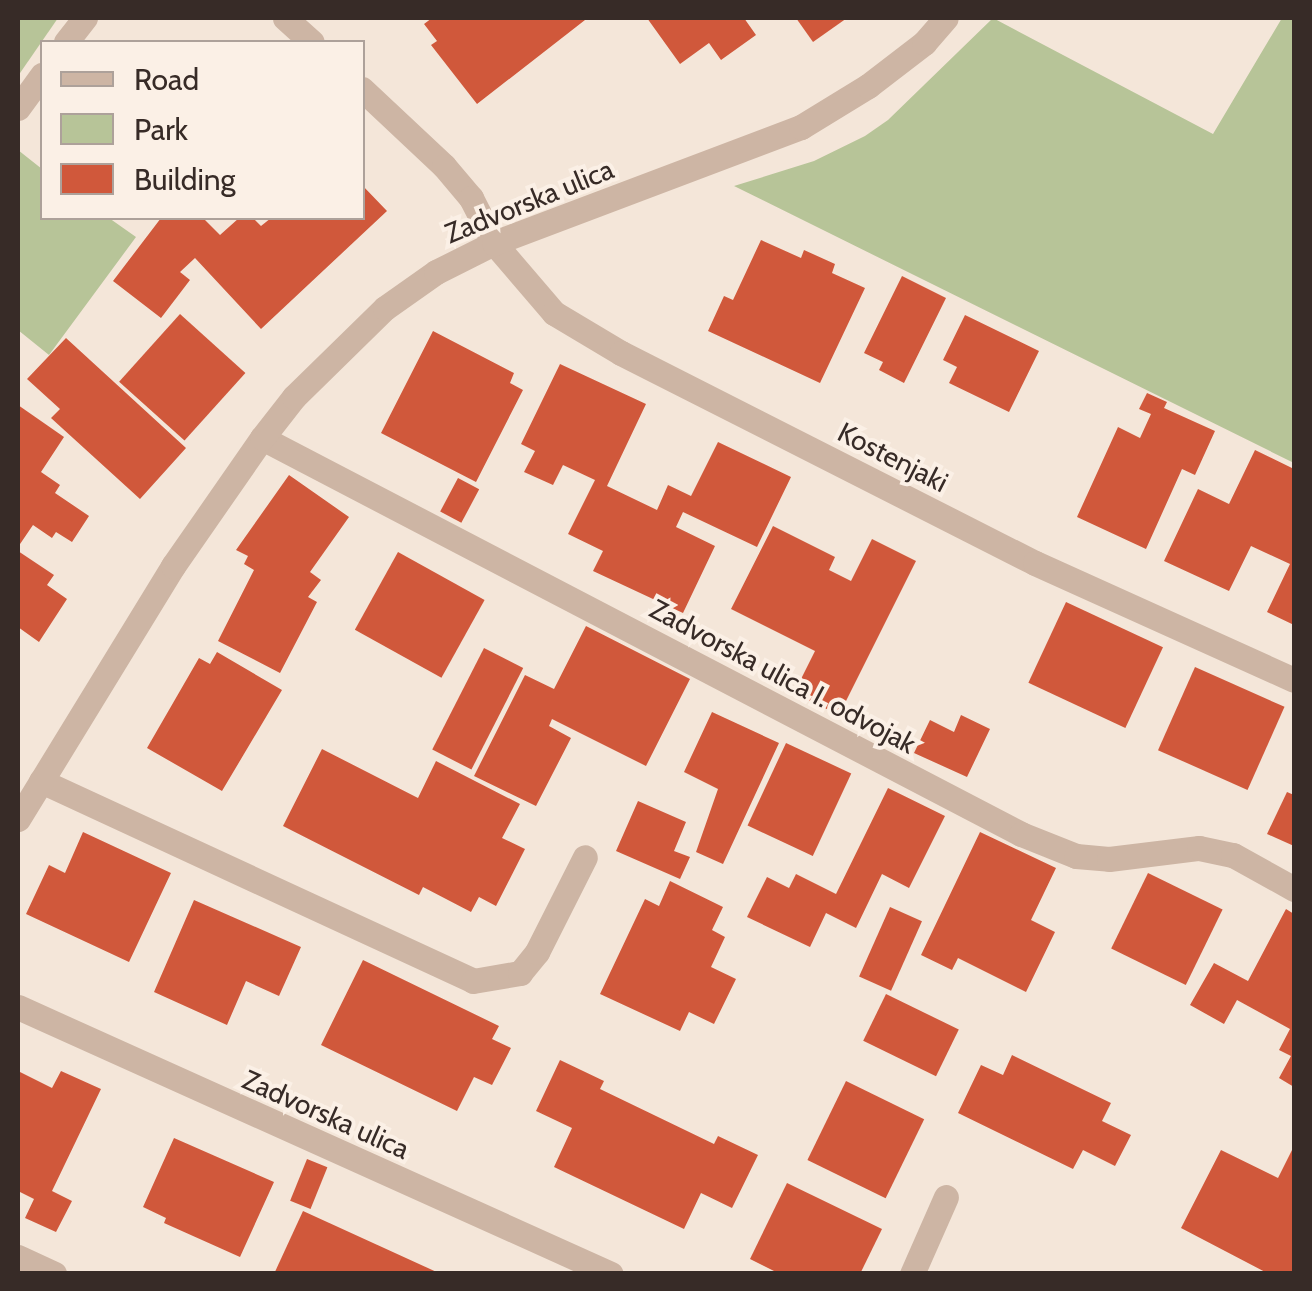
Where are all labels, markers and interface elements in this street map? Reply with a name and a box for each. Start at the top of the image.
legend [40,40,365,220]
text: Road [134,61,199,98]
text: Park [134,111,188,148]
street label: Zadvorska ulica [440,152,618,250]
text: Building [134,161,236,198]
street label: Kostenjaki [832,415,954,499]
street label: Zadvorska ulica I. odvojak [644,592,922,760]
street label: Zadvorska ulica [237,1062,415,1166]

